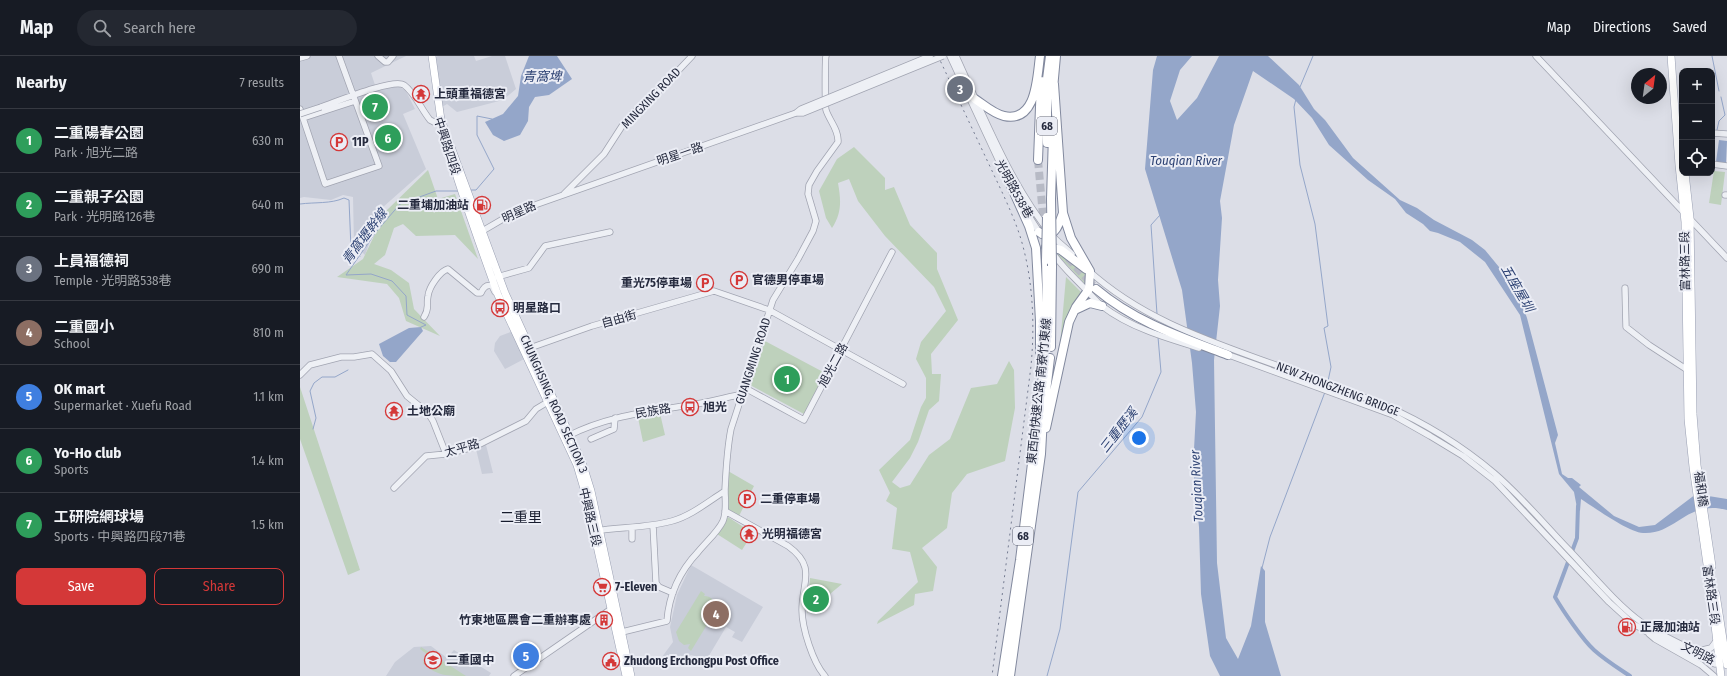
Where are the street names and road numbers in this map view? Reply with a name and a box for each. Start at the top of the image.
street label: MINGXING ROAD [619,65,683,131]
street label: 中興路四段 [431,115,463,177]
road number: 68 [1037,117,1057,135]
street label: 明星一路 [655,140,705,168]
street label: 光明路538巷 [992,157,1036,221]
street label: 明星路 [500,198,538,226]
street label: 富林路三段 [1677,231,1693,291]
street label: 自由街 [600,307,638,331]
street label: GUANGMING ROAD [732,316,774,406]
street label: 東西向快速公路 南寮竹東線 [1024,317,1054,465]
street label: CHUNGHSING, ROAD SECTION 3 [517,333,591,475]
street label: 旭光二路 [816,341,850,389]
street label: NEW ZHONGZHENG BRIDGE [1275,359,1402,419]
street label: 民族路 [634,401,672,421]
street label: 太平路 [443,436,481,460]
street label: 福和橋 [1692,470,1710,508]
street label: 中興路三段 [576,486,604,548]
road number: 68 [1013,527,1033,545]
street label: 富林路三段 [1700,564,1722,626]
street label: 文明路 [1679,639,1717,667]

